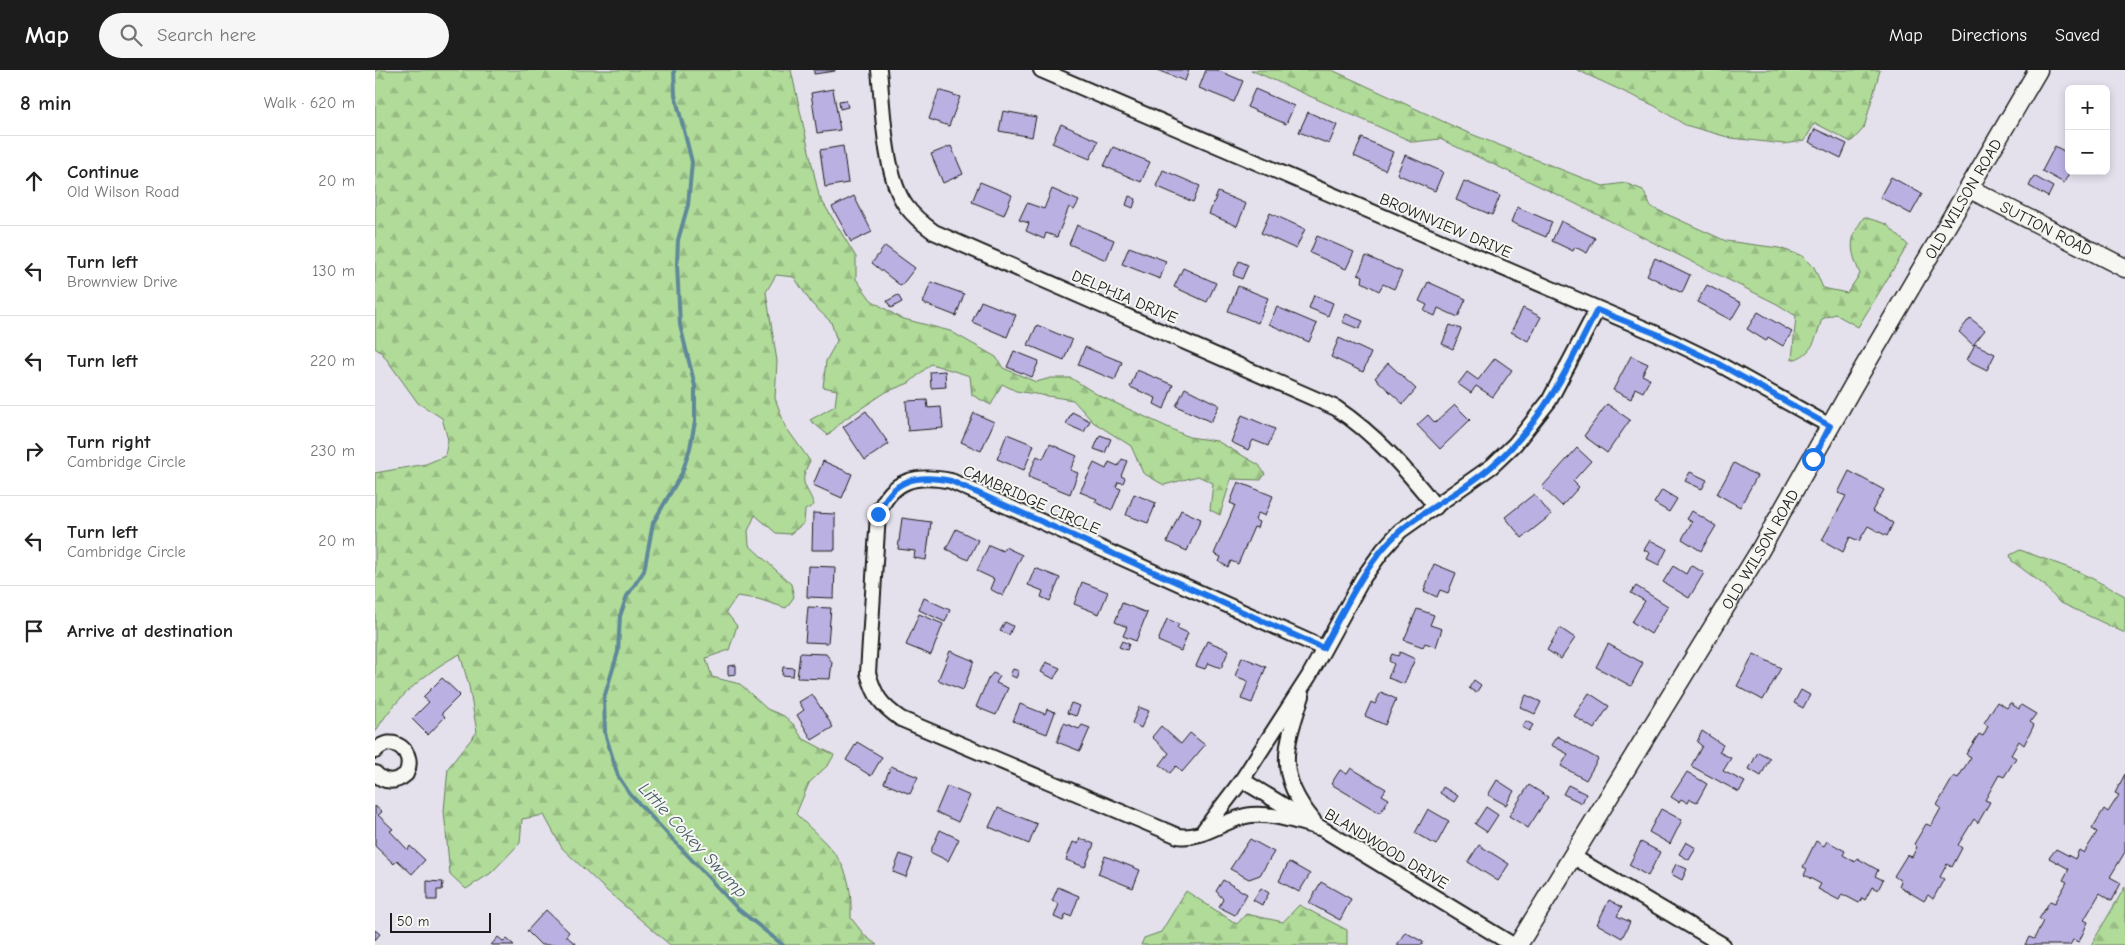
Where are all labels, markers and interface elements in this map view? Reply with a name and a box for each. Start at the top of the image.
search box [99,13,449,58]
text: Map [25,21,69,49]
icon: search [117,21,145,49]
text: Search here [157,24,256,46]
text: Map [1889,25,1923,46]
text: Directions [1951,25,2027,46]
text: Saved [2055,25,2100,46]
map controls [2065,85,2110,175]
button: + [2065,85,2110,130]
text: 8 min [20,91,71,115]
text: Walk · 620 m [264,94,355,112]
button: − [2065,130,2110,175]
street label: OLD WILSON ROAD [1921,136,2006,262]
text: Continue [67,161,139,183]
icon: ahead [20,167,48,195]
text: 20 m [318,172,355,190]
text: Old Wilson Road [67,183,179,201]
street label: BROWNVIEW DRIVE [1377,190,1515,262]
street label: SUTTON ROAD [1997,198,2095,260]
text: Turn left [67,251,138,273]
icon: left [20,257,48,285]
text: 130 m [312,262,355,280]
street label: DELPHIA DRIVE [1069,267,1181,327]
text: Brownview Drive [67,273,177,291]
icon: left [20,347,48,375]
text: Turn left [67,350,138,372]
text: 220 m [310,352,355,370]
text: Turn right [67,431,151,453]
icon: right [20,437,48,465]
text: 230 m [310,442,355,460]
route start [1802,448,1825,471]
text: Cambridge Circle [67,453,186,471]
street label: CAMBRIDGE CIRCLE [960,462,1103,538]
street label: OLD WILSON ROAD [1718,486,1803,613]
route end [867,503,890,526]
text: Turn left [67,521,138,543]
icon: left [20,527,48,555]
text: 20 m [318,532,355,550]
text: Cambridge Circle [67,543,186,561]
icon: arrive [20,617,48,645]
text: Arrive at destination [67,620,233,642]
water label: Little Cokey Swamp [634,778,751,902]
street label: BLANDWOOD DRIVE [1322,805,1452,893]
scale bar [390,910,491,933]
text: 50 m [397,913,429,930]

